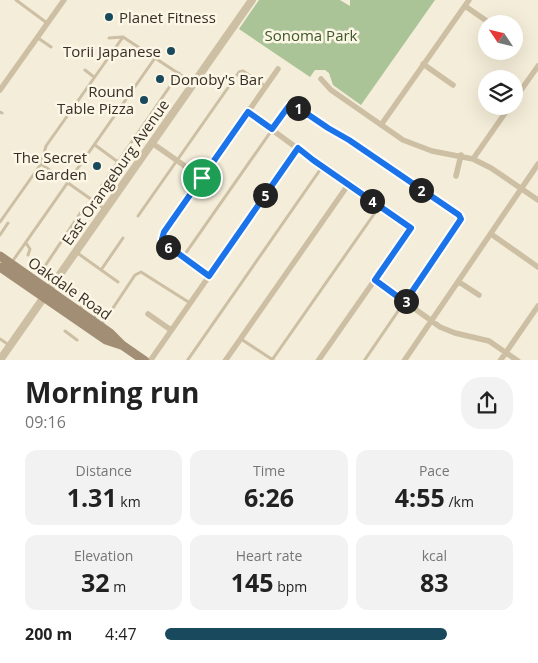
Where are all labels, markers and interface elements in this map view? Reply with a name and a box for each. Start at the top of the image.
place label: Planet Fitness [119,7,216,27]
marker: Planet Fitness [103,11,115,23]
north arrow [478,15,522,60]
map controls [478,15,523,115]
park label: Sonoma Park [265,25,358,45]
place label: Torii Japanese [63,41,161,61]
marker: Torii Japanese [165,45,177,57]
place label: Donoby's Bar [170,69,263,89]
button: layers [478,70,523,115]
marker: Donoby's Bar [154,73,166,85]
place label: Round Table Pizza [57,81,134,118]
marker: Round Table Pizza [138,94,150,106]
street label: East Orangeburg Avenue [57,95,173,249]
pin: 1 [286,96,310,120]
text: 1 [294,99,303,118]
place label: The Secret Garden [13,147,87,184]
pin [181,157,223,199]
marker: The Secret Garden [91,160,103,172]
icon: arrive [188,164,216,192]
pin: 2 [408,178,434,202]
text: 2 [417,181,426,200]
pin: 5 [252,182,278,208]
text: 5 [261,186,270,205]
pin: 4 [360,188,384,214]
text: 4 [368,192,377,211]
pin: 6 [156,234,180,260]
text: 6 [164,238,173,257]
street label: Oakdale Road [24,252,116,324]
pin: 3 [394,288,418,314]
text: 3 [402,292,411,311]
text: Morning run [25,373,199,411]
button: share [461,377,513,429]
text: 09:16 [25,411,66,433]
text: Distance [76,461,132,480]
text: Time [253,461,285,480]
text: Pace [419,461,450,480]
text: 1.31 [67,480,117,514]
text: 6:26 [244,480,294,514]
text: 4:55 [395,480,445,514]
text: km [117,492,141,511]
text: /km [445,492,474,511]
text: Elevation [74,546,133,565]
text: Heart rate [236,546,302,565]
text: kcal [422,546,447,565]
text: 32 [81,565,110,599]
text: 145 [231,565,274,599]
text: 83 [420,565,449,599]
text: m [110,577,126,596]
text: bpm [274,577,307,596]
text: 200 m [25,623,72,645]
text: 4:47 [105,623,137,645]

